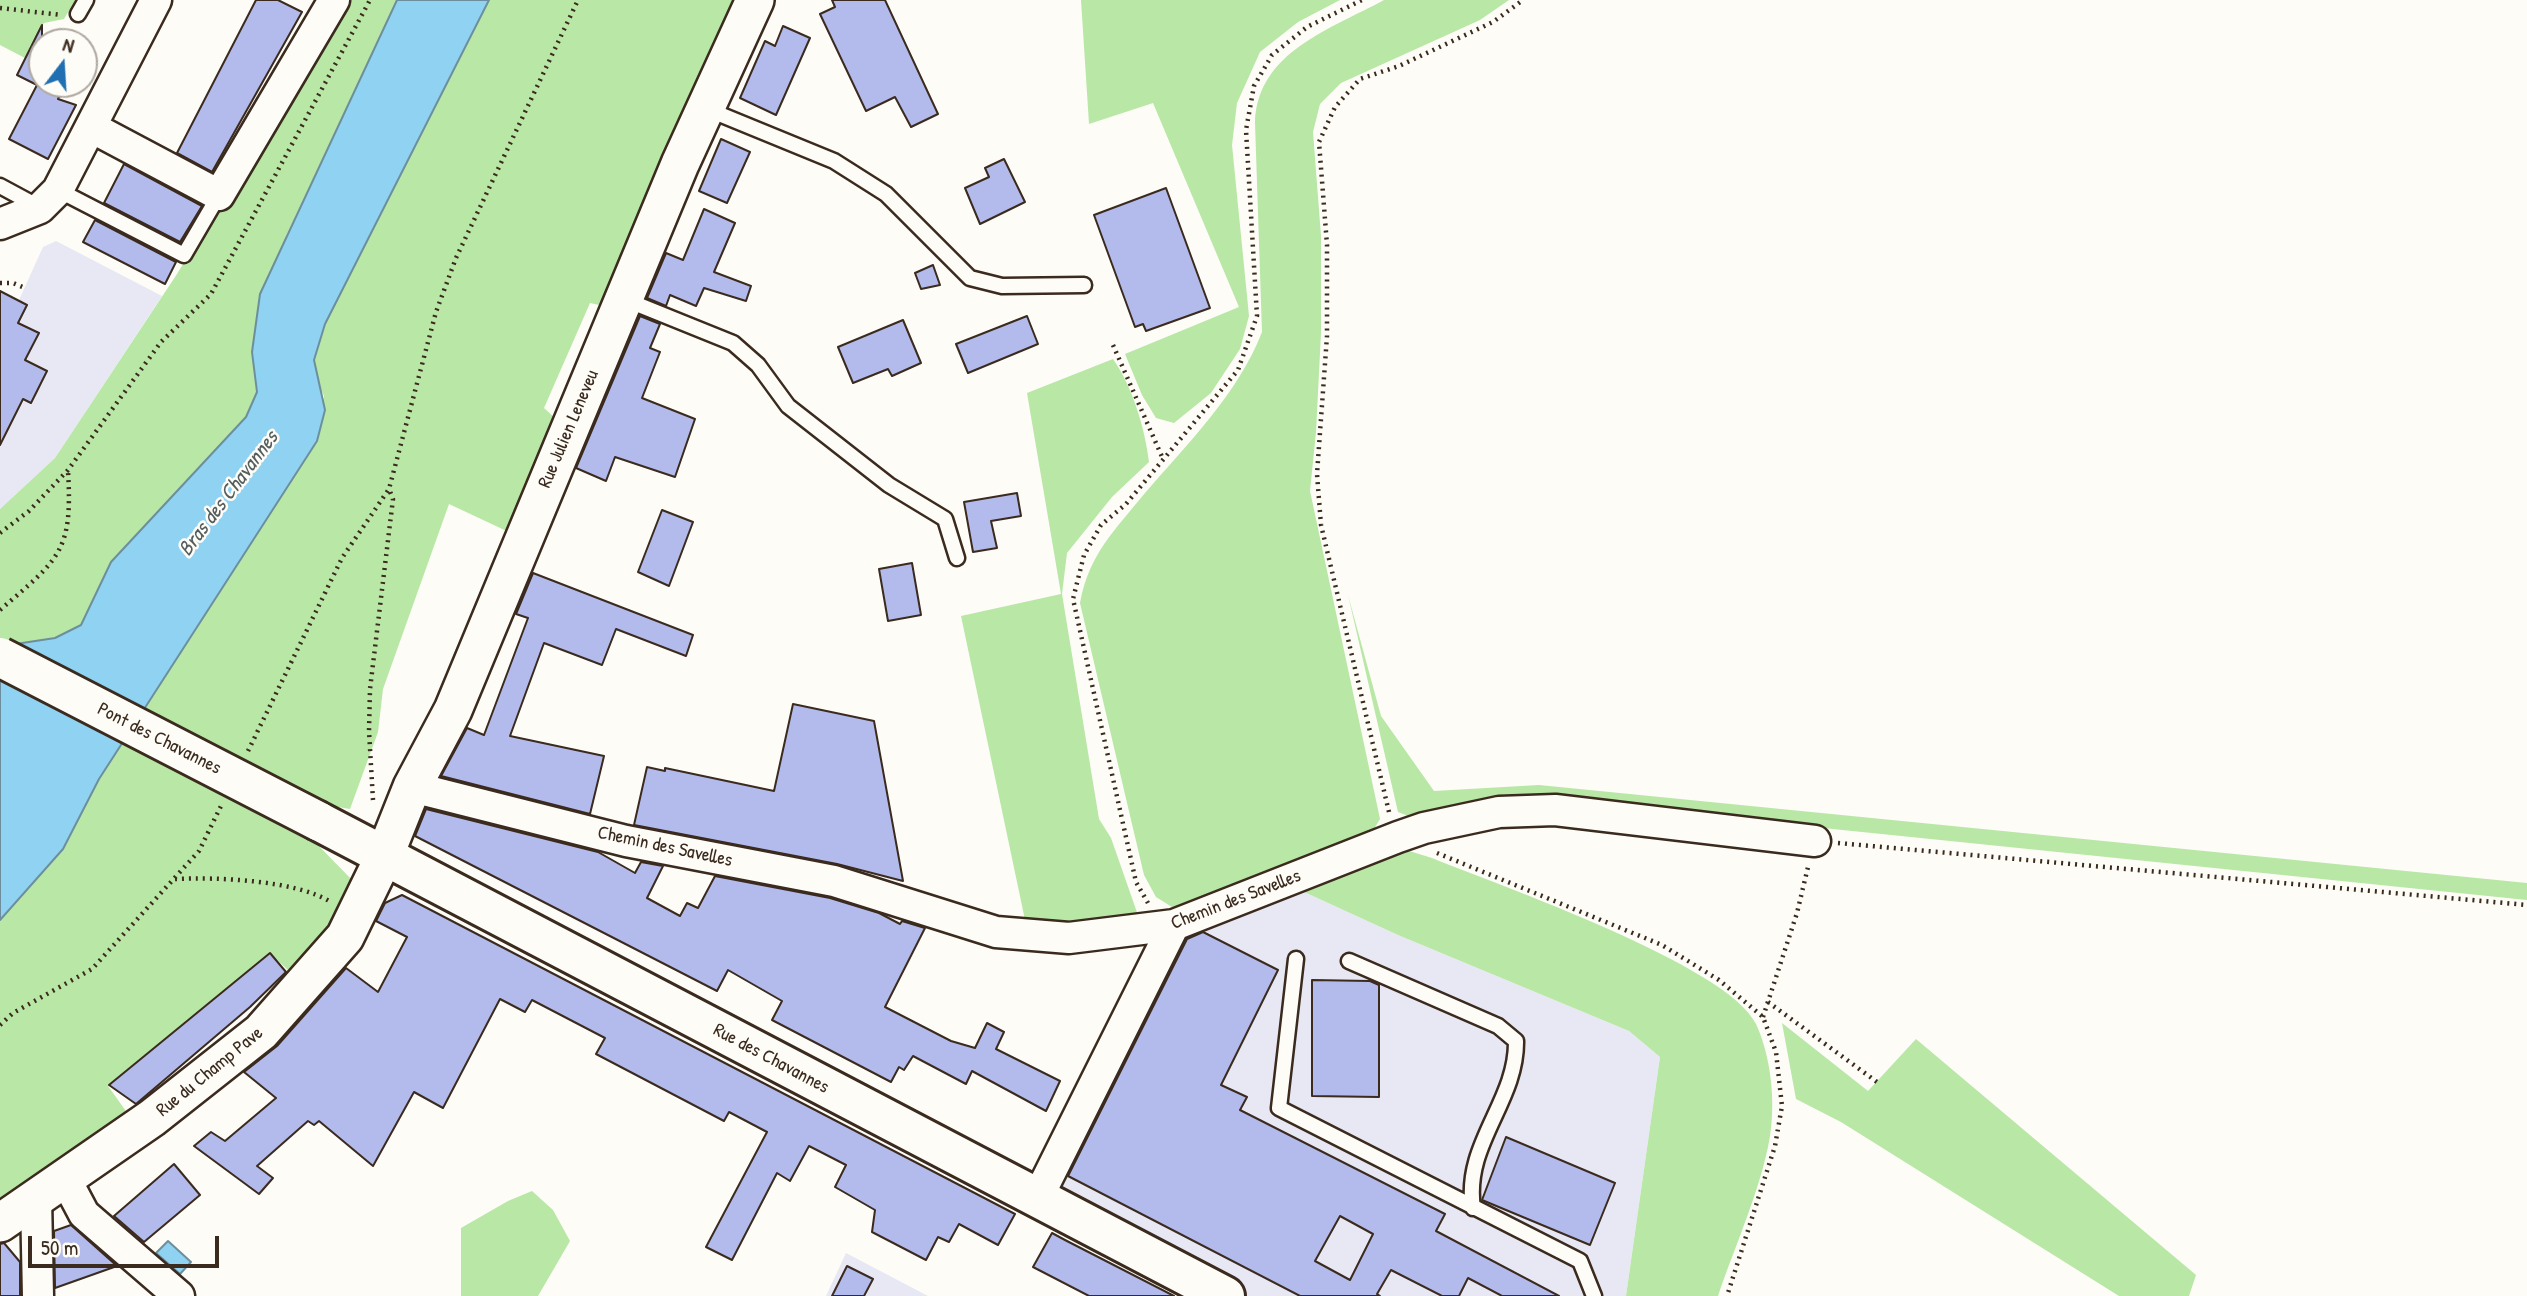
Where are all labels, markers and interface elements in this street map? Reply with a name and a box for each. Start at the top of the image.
north arrow [28,28,98,98]
text: N [60,31,77,59]
street label: Rue Julien Leneveu [534,366,604,492]
water label: Bras des Chavannes [174,427,284,561]
street label: Pont des Chavannes [93,698,225,780]
street label: Chemin des Savelles [596,822,734,872]
street label: Chemin des Savelles [1168,865,1304,935]
street label: Rue des Chavannes [709,1019,833,1099]
street label: Rue du Champ Pave [152,1022,268,1122]
scale bar [32,1222,222,1266]
text: 50 m [41,1233,78,1262]

